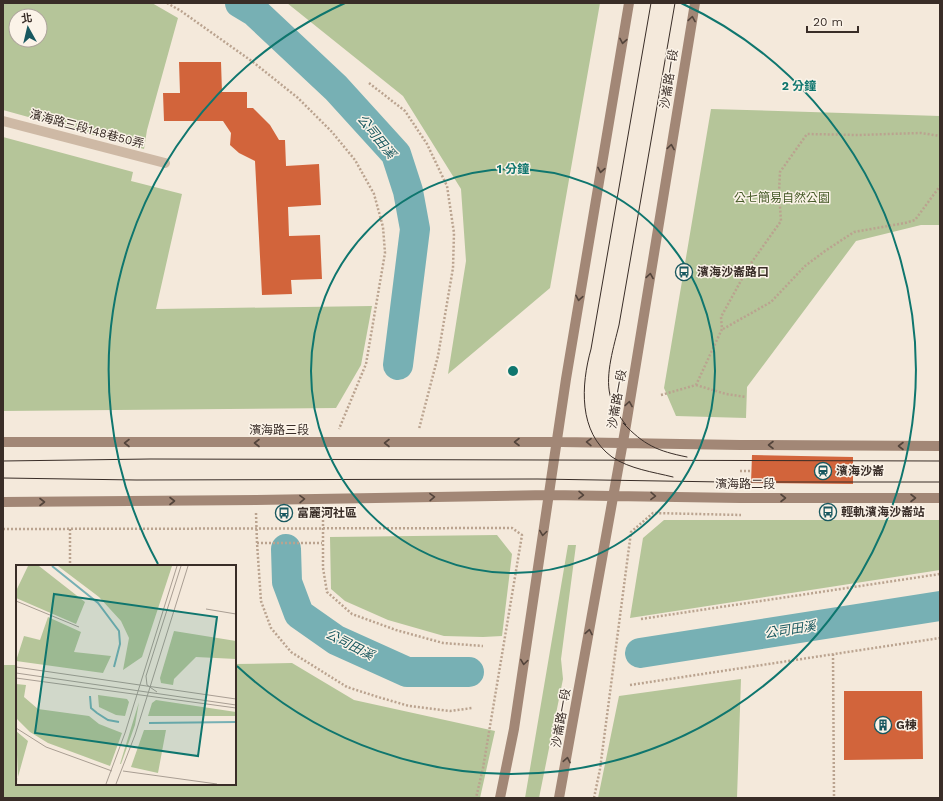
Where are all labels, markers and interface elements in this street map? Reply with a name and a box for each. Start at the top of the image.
north arrow [8,8,48,48]
scale bar [807,8,858,34]
text: 北 [20,11,33,26]
text: 20 m [813,15,843,29]
one-way arrow [687,16,696,22]
one-way arrow [619,38,627,45]
street label: 沙崙路一段 [657,48,681,110]
text: 2 分鐘 [782,79,816,93]
street label: 濱海路三段148巷50弄 [28,107,146,151]
water label: 公司田溪 [354,111,400,163]
one-way arrow [666,144,675,151]
text: 1 分鐘 [497,162,529,176]
one-way arrow [597,167,606,173]
park label: 公七簡易自然公園 [734,191,830,205]
bus stop icon: 濱海沙崙路口 [674,262,694,282]
place label: 濱海沙崙路口 [697,265,769,279]
one-way arrow [645,273,654,279]
one-way arrow [575,295,584,301]
centre of rings [506,364,520,378]
street label: 沙崙路一段 [605,368,629,430]
one-way arrow [624,401,633,407]
street label: 濱海路三段 [249,423,309,437]
one-way arrow [124,438,130,447]
one-way arrow [514,438,520,446]
one-way arrow [586,438,592,446]
one-way arrow [254,439,260,447]
one-way arrow [384,439,390,447]
one-way arrow [768,441,774,449]
one-way arrow [898,442,904,450]
station icon: 濱海沙崙 [813,461,833,481]
place label: 濱海沙崙 [836,464,884,478]
street label: 濱海路二段 [715,477,775,491]
one-way arrow [578,491,584,499]
one-way arrow [650,492,656,500]
one-way arrow [429,493,435,501]
one-way arrow [780,494,786,502]
one-way arrow [910,494,916,502]
one-way arrow [299,495,305,504]
one-way arrow [39,497,45,506]
one-way arrow [169,497,175,505]
bus stop icon: 輕軌濱海沙崙站 [818,502,838,522]
bus stop icon: 富麗河社區 [274,503,294,523]
place label: 輕軌濱海沙崙站 [841,505,925,519]
place label: 富麗河社區 [297,506,357,520]
one-way arrow [539,530,548,536]
inset map [16,565,236,785]
water label: 公司田溪 [763,618,819,641]
water label: 公司田溪 [323,626,378,664]
one-way arrow [585,629,593,635]
one-way arrow [520,659,529,665]
street label: 沙崙路一段 [549,687,573,749]
building icon: G棟 [873,715,893,735]
place label: G棟 [896,718,917,732]
one-way arrow [562,757,570,763]

